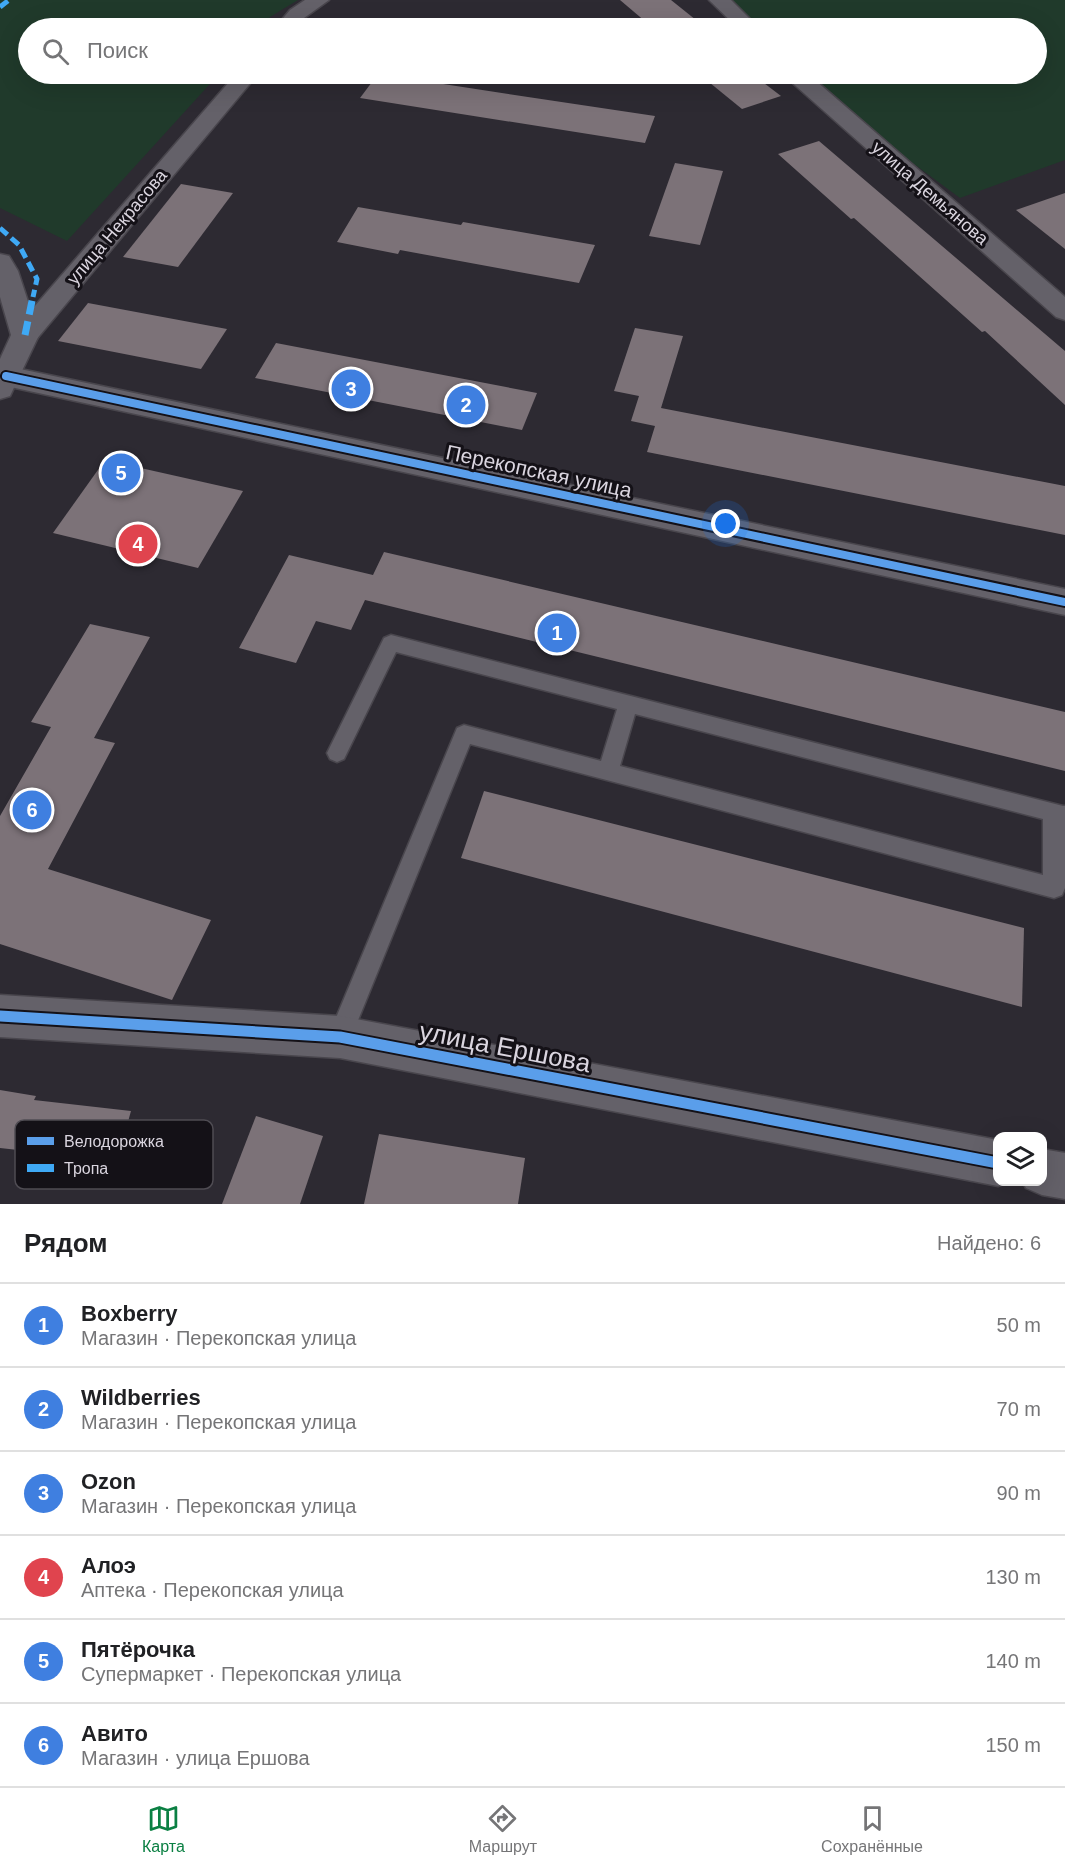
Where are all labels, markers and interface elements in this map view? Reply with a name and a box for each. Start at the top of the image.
search box [18,18,1047,84]
icon: search [39,35,72,68]
text: Поиск [87,38,148,63]
street label: улица Демьянова [868,137,993,250]
street label: улица Некрасова [63,165,172,289]
pin: 3 [332,366,370,412]
pin: 2 [446,382,486,428]
street label: Перекопская улица [444,440,634,502]
pin: 5 [102,450,140,496]
your location [711,509,740,538]
pin: 4 [118,522,158,566]
pin: 1 [538,610,576,656]
pin: 6 [12,788,51,832]
street label: улица Ершова [417,1016,594,1078]
legend [15,1120,213,1189]
map controls [993,1132,1047,1186]
button: layers [993,1132,1047,1186]
text: Велодорожка [64,1133,164,1150]
text: Тропа [64,1160,108,1177]
text: Рядом [24,1228,107,1258]
text: Найдено: 6 [937,1232,1041,1254]
text: Boxberry [81,1301,178,1326]
text: 1 [38,1314,49,1336]
text: 50 m [997,1314,1041,1336]
text: Магазин · Перекопская улица [81,1327,356,1349]
text: Wildberries [81,1385,201,1410]
text: 2 [38,1398,49,1420]
text: 70 m [997,1398,1041,1420]
text: Магазин · Перекопская улица [81,1411,356,1433]
text: Ozon [81,1469,136,1494]
text: 3 [38,1482,49,1504]
text: 90 m [997,1482,1041,1504]
text: Магазин · Перекопская улица [81,1495,356,1517]
text: Алоэ [81,1553,136,1578]
text: 4 [38,1566,49,1588]
text: 130 m [985,1566,1041,1588]
text: Аптека · Перекопская улица [81,1579,344,1601]
text: Пятёрочка [81,1637,195,1662]
text: 5 [38,1650,49,1672]
text: 140 m [985,1650,1041,1672]
text: Супермаркет · Перекопская улица [81,1663,401,1685]
text: Авито [81,1721,148,1746]
text: 6 [38,1734,49,1756]
text: 150 m [985,1734,1041,1756]
text: Магазин · улица Ершова [81,1747,310,1769]
tab: Карта [142,1802,185,1856]
tab: Маршрут [469,1802,537,1856]
tab: Сохранённые [821,1802,923,1856]

